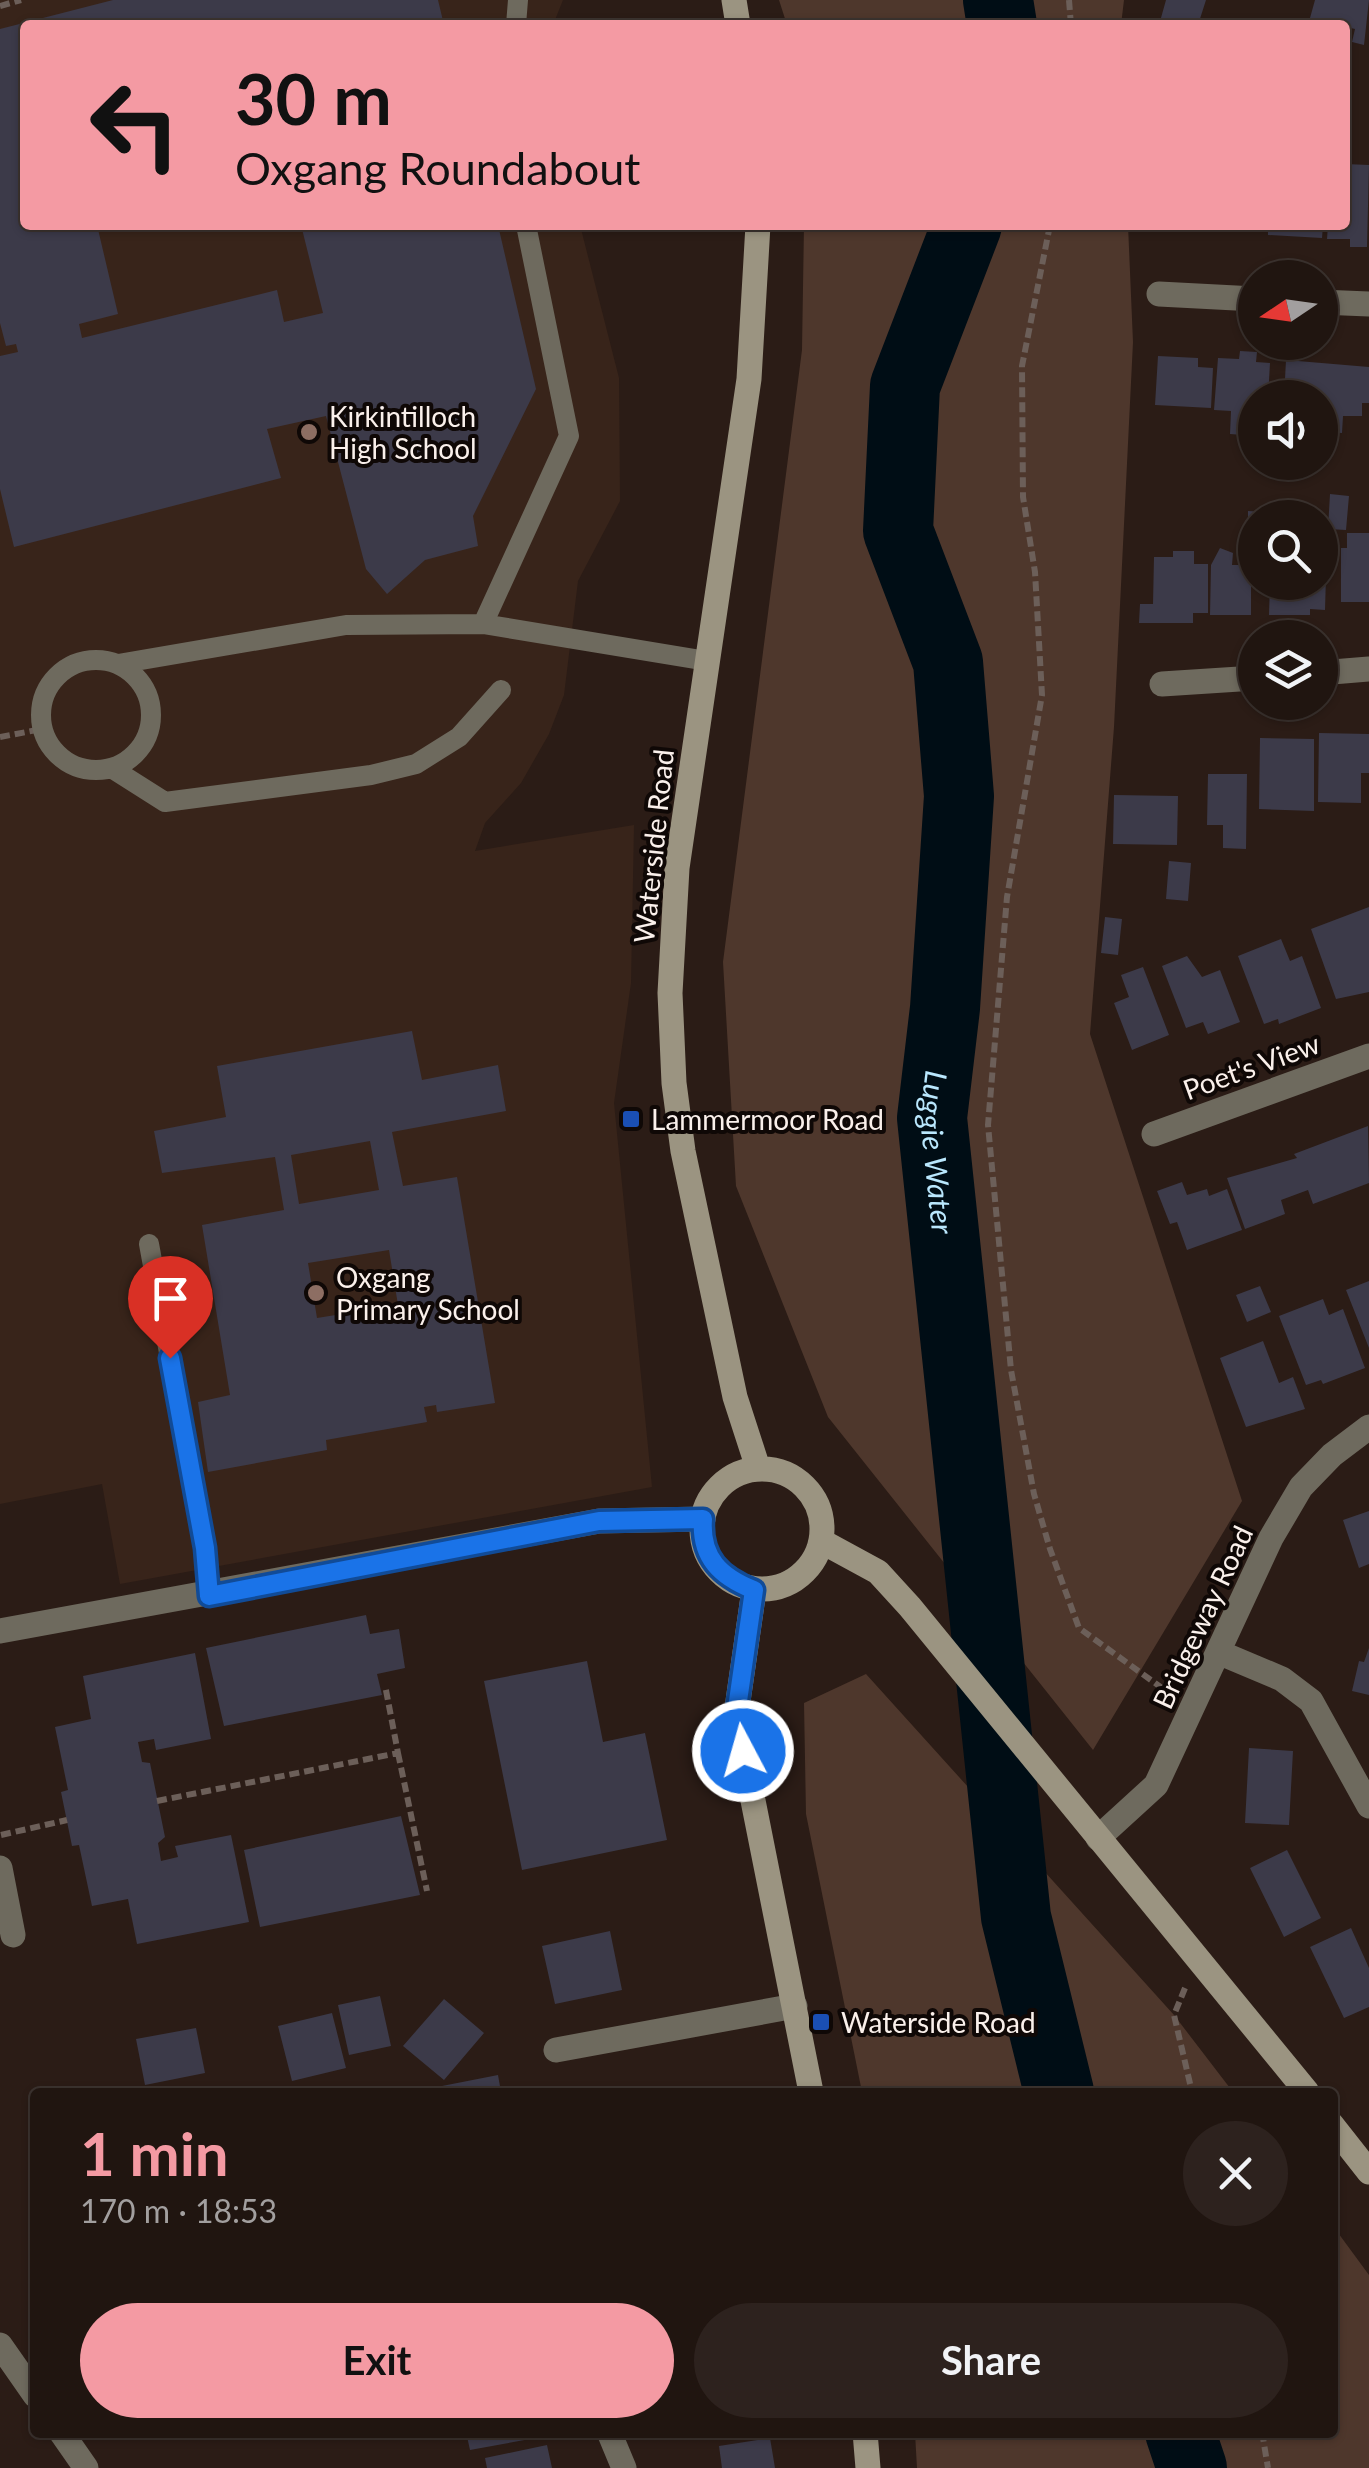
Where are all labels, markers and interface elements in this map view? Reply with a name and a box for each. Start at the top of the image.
text: 30 m [235,56,392,140]
icon: left [70,60,200,190]
text: Oxgang Roundabout [235,141,640,195]
north arrow [1238,260,1338,360]
map controls [1238,260,1338,720]
button: sound [1238,380,1338,480]
place label: Kirkintilloch High School [329,399,477,465]
marker: Kirkintilloch High School [298,421,320,443]
button: search [1238,500,1338,600]
button: layers [1238,620,1338,720]
street label: Waterside Road [626,747,680,945]
street label: Poet's View [1178,1026,1324,1106]
water label: Luggie Water [914,1069,962,1236]
place label: Lammermoor Road [651,1102,884,1136]
marker: Lammermoor Road [620,1108,642,1130]
pin [128,1256,213,1359]
place label: Oxgang Primary School [336,1260,520,1326]
icon: arrive [143,1271,198,1326]
marker: Oxgang Primary School [305,1282,327,1304]
street label: Bridgeway Road [1145,1520,1259,1714]
position arrow [691,1699,795,1803]
place label: Waterside Road [841,2005,1036,2039]
marker: Waterside Road [810,2011,832,2033]
text: 1 min [80,2117,229,2189]
button: close [1183,2121,1288,2226]
text: 170 m · 18:53 [80,2191,277,2230]
button: Exit [80,2303,674,2418]
button: Share [694,2303,1288,2418]

